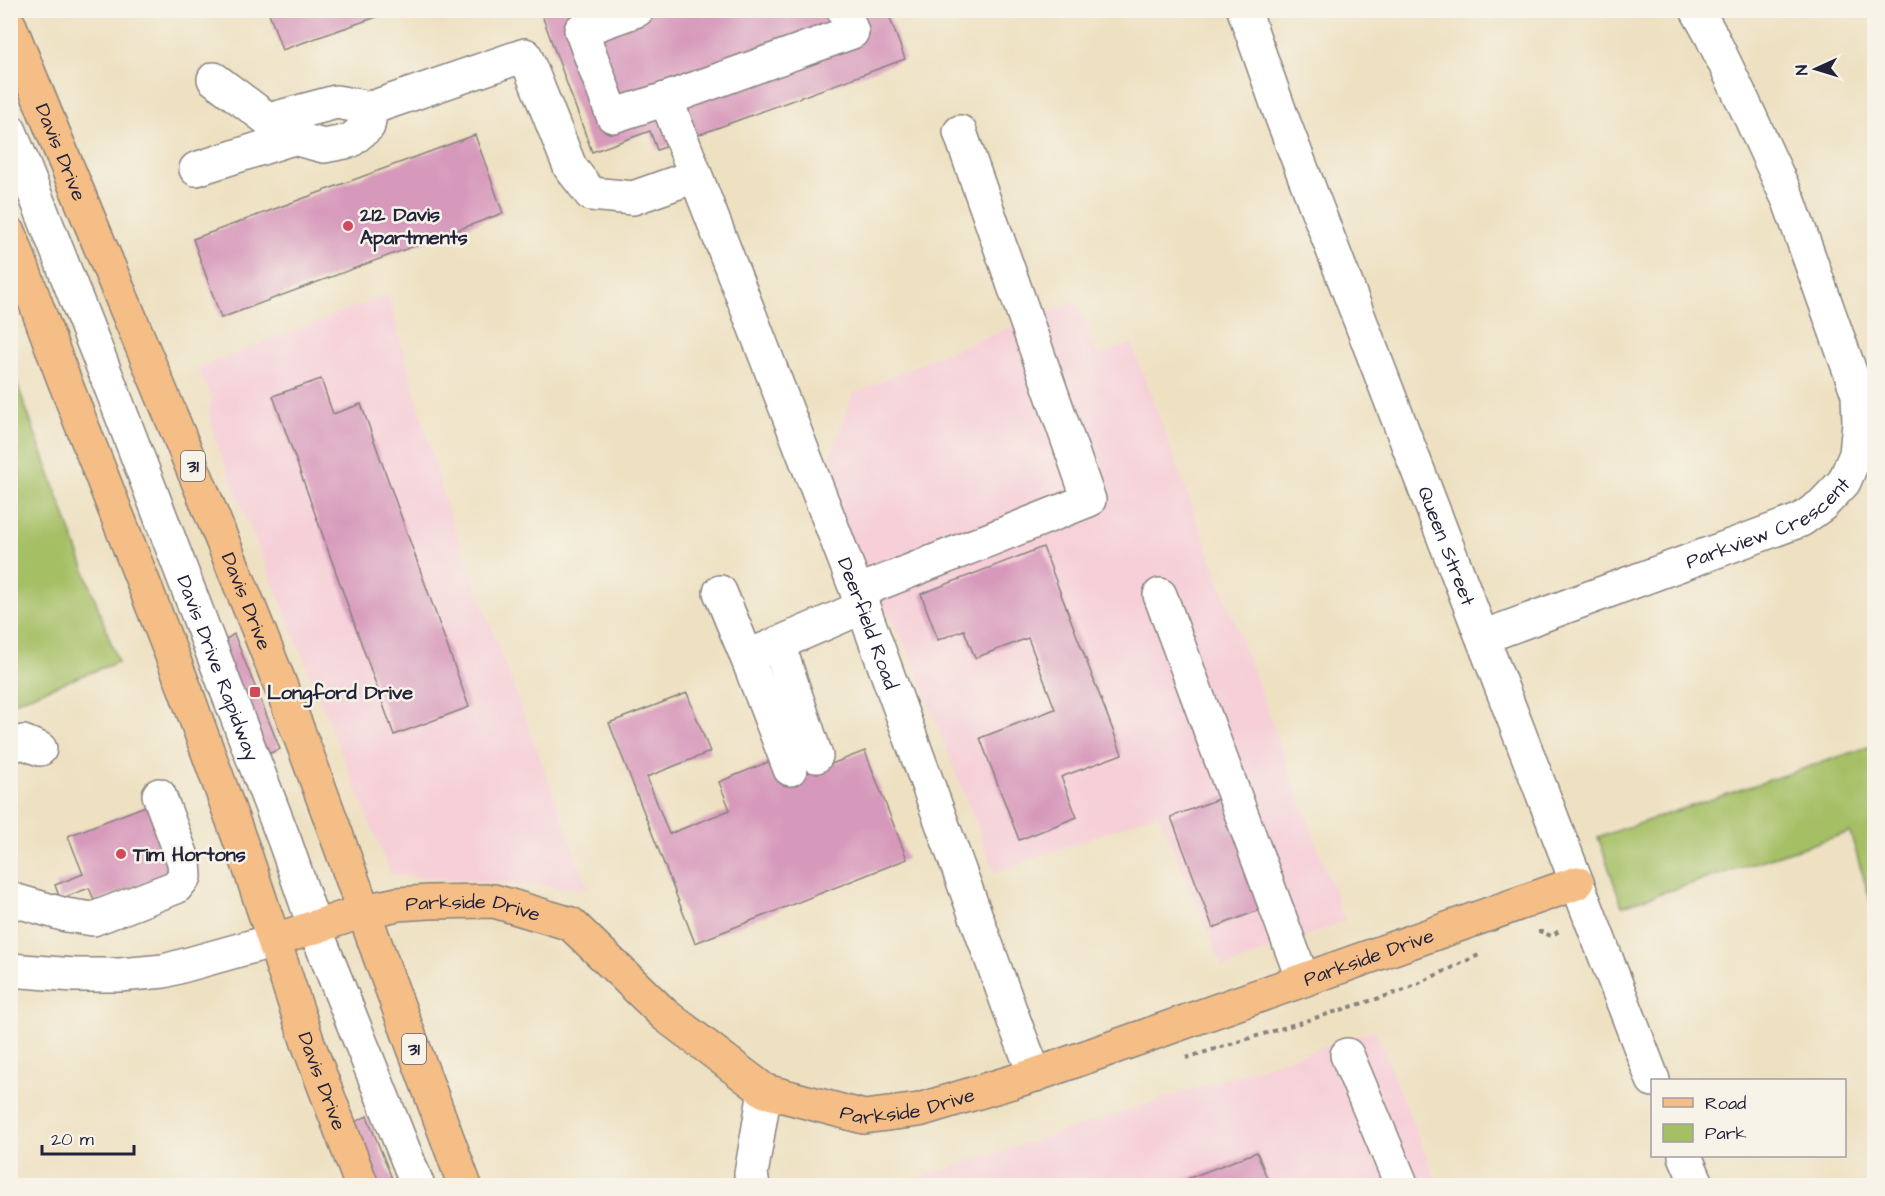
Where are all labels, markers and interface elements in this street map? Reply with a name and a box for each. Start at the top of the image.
north arrow [1786,39,1846,99]
text: N [1791,64,1813,76]
street label: Davis Drive [28,100,93,205]
place label: 212 Davis Apartments [359,201,468,252]
marker: 212 Davis Apartments [341,219,355,233]
road number: 31 [181,451,205,481]
street label: Parkview Crescent [1682,471,1857,576]
street label: Queen Street [1410,482,1482,610]
street label: Davis Drive [214,549,278,655]
street label: Deerfield Road [830,554,905,693]
street label: Davis Drive Rapidway [169,571,266,766]
place label: Longford Drive [267,679,413,708]
marker: Longford Drive [248,685,262,699]
place label: Tim Hortons [132,841,246,869]
marker: Tim Hortons [114,847,128,861]
street label: Parkside Drive [404,888,544,929]
street label: Parkside Drive [1300,922,1438,994]
street label: Davis Drive [290,1029,353,1135]
road number: 31 [402,1034,426,1064]
legend [1651,1079,1846,1157]
street label: Parkside Drive [837,1081,978,1132]
text: Road [1705,1091,1746,1116]
scale bar [42,1118,134,1156]
text: Park [1705,1121,1747,1146]
text: 20 m [51,1127,94,1152]

